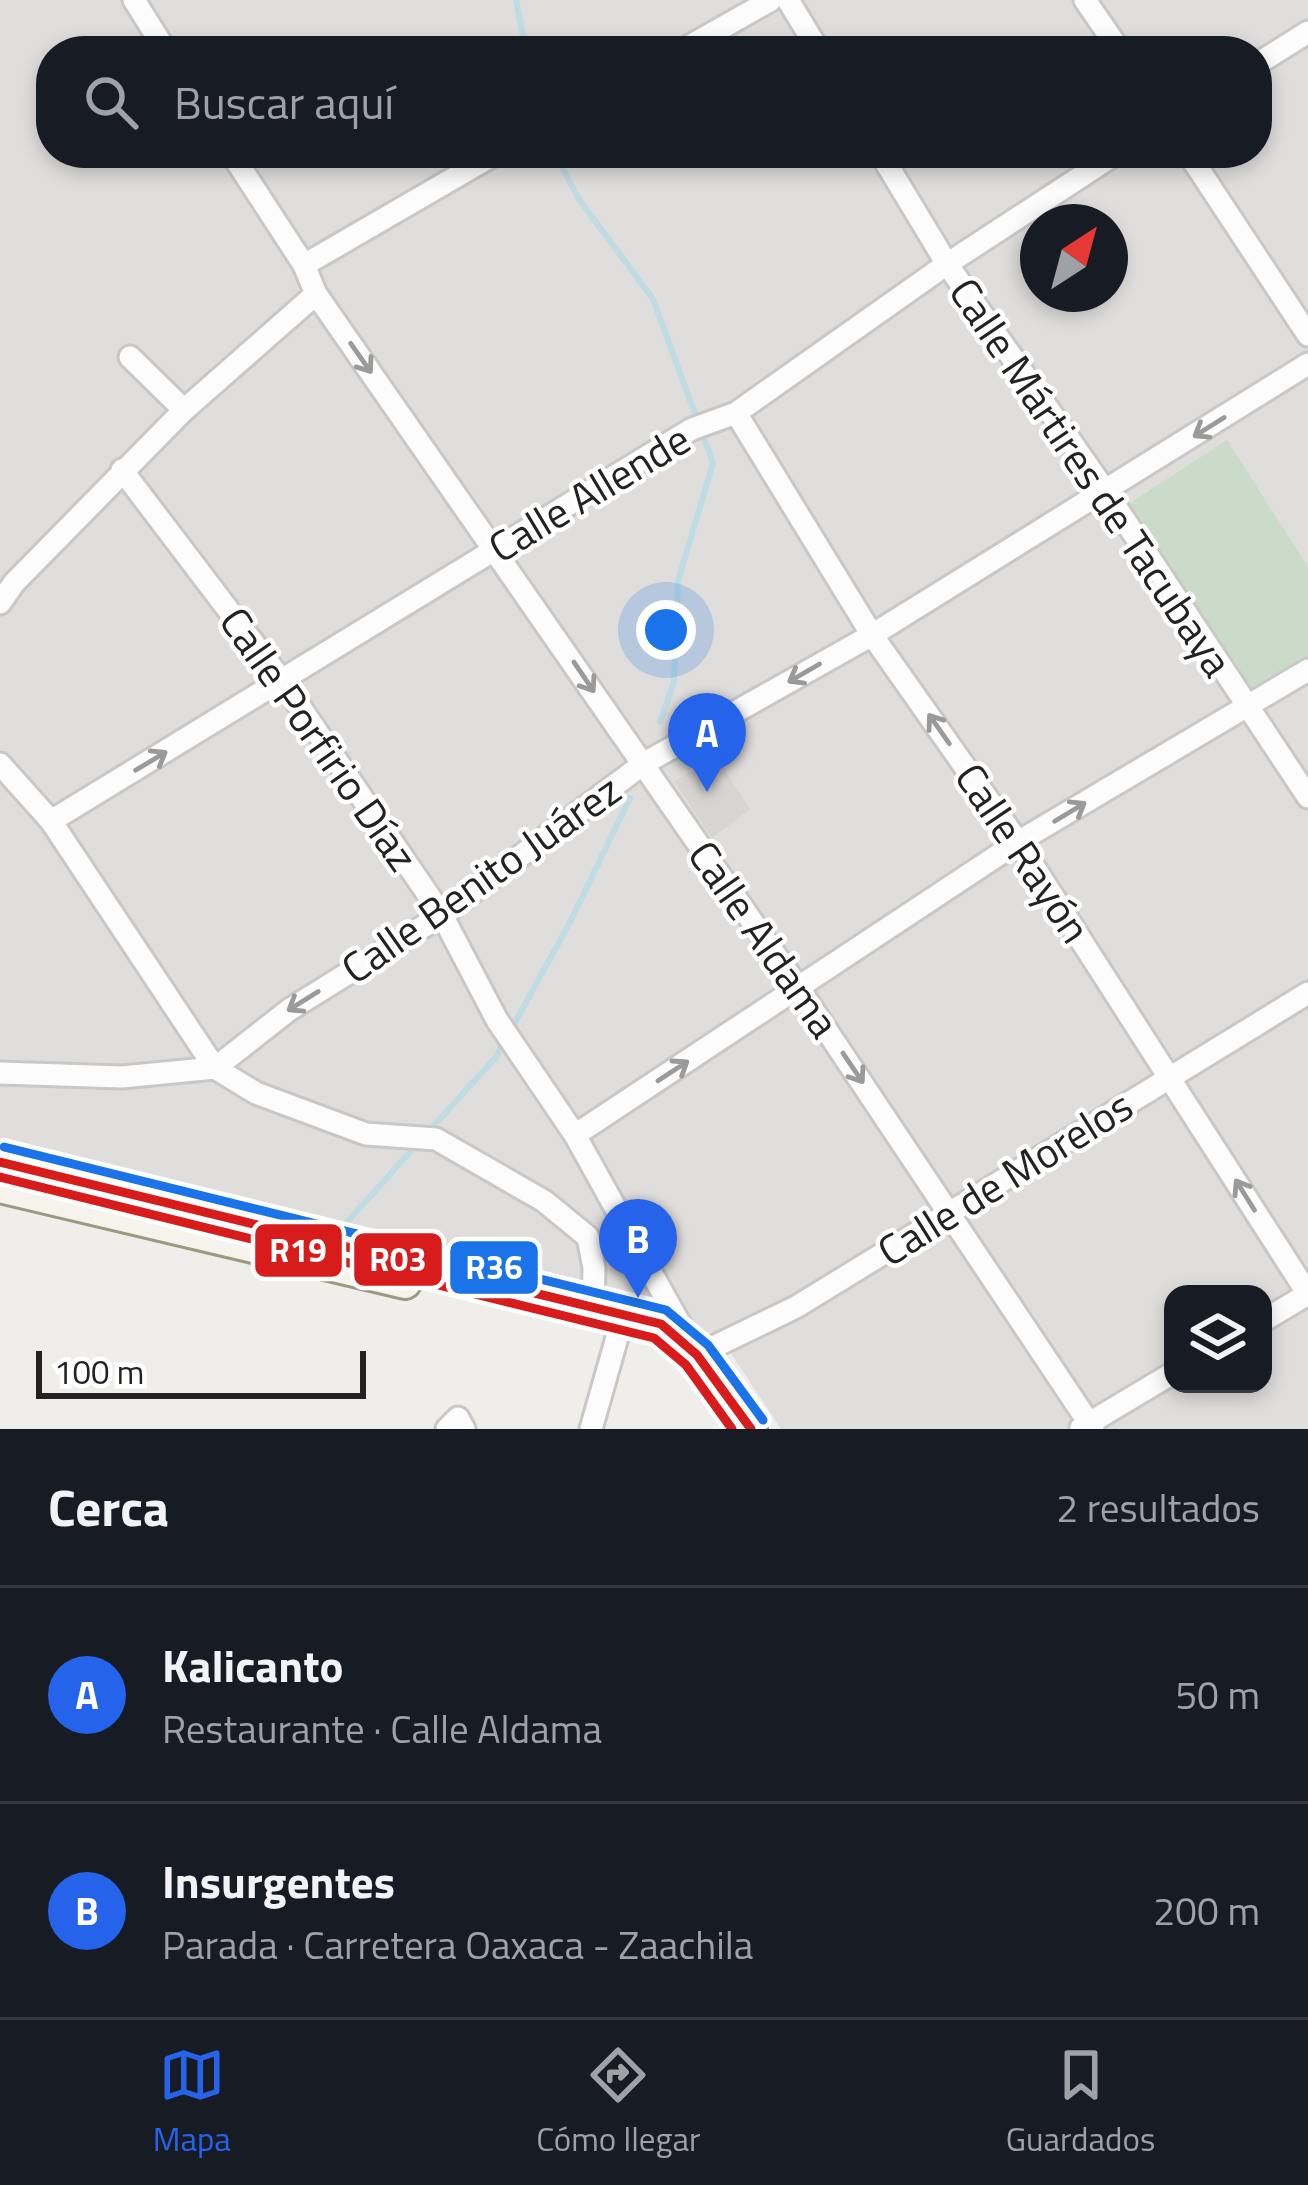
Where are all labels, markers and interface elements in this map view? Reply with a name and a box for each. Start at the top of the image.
search box [36,36,1272,168]
text: Buscar aquí [174,68,394,136]
icon: search [78,69,144,135]
north arrow [1020,204,1128,312]
street label: Calle Mártires de Tacubaya [934,264,1250,689]
one-way arrow [348,340,373,374]
street label: Calle Allende [475,407,702,578]
one-way arrow [1193,415,1227,439]
street label: Calle Porfirio Díaz [205,593,435,884]
your location [636,600,696,660]
one-way arrow [571,660,596,694]
one-way arrow [788,662,823,686]
pin: A [668,693,746,792]
one-way arrow [927,713,952,746]
one-way arrow [133,749,167,773]
street label: Calle Rayón [940,750,1108,955]
street label: Calle Benito Juárez [327,758,633,999]
one-way arrow [1051,799,1086,823]
street label: Calle Aldama [673,827,856,1050]
one-way arrow [287,989,321,1014]
one-way arrow [840,1051,865,1084]
one-way arrow [655,1059,689,1084]
street label: Calle de Morelos [864,1073,1145,1281]
one-way arrow [1233,1179,1258,1213]
pin: B [599,1199,677,1298]
line badge: R19 [253,1222,344,1279]
text: R19 [269,1225,327,1275]
line badge: R03 [352,1231,444,1288]
text: R03 [369,1234,427,1284]
line badge: R36 [448,1239,540,1296]
text: R36 [465,1242,523,1292]
map controls [1164,1285,1272,1393]
button: layers [1164,1285,1272,1393]
scale bar [36,1345,366,1398]
text: 100 m [54,1347,144,1397]
text: Cerca [48,1468,169,1546]
text: 2 resultados [1056,1478,1260,1537]
text: Kalicanto [162,1631,344,1699]
text: A [75,1665,99,1724]
text: 50 m [1175,1665,1260,1724]
text: Restaurante · Calle Aldama [162,1699,602,1758]
text: Insurgentes [162,1847,395,1915]
text: B [75,1881,99,1940]
text: 200 m [1153,1881,1260,1940]
text: Parada · Carretera Oaxaca - Zaachila [162,1915,753,1974]
tab: Mapa [153,2042,231,2164]
tab: Cómo llegar [536,2042,700,2164]
tab: Guardados [1006,2042,1155,2164]

